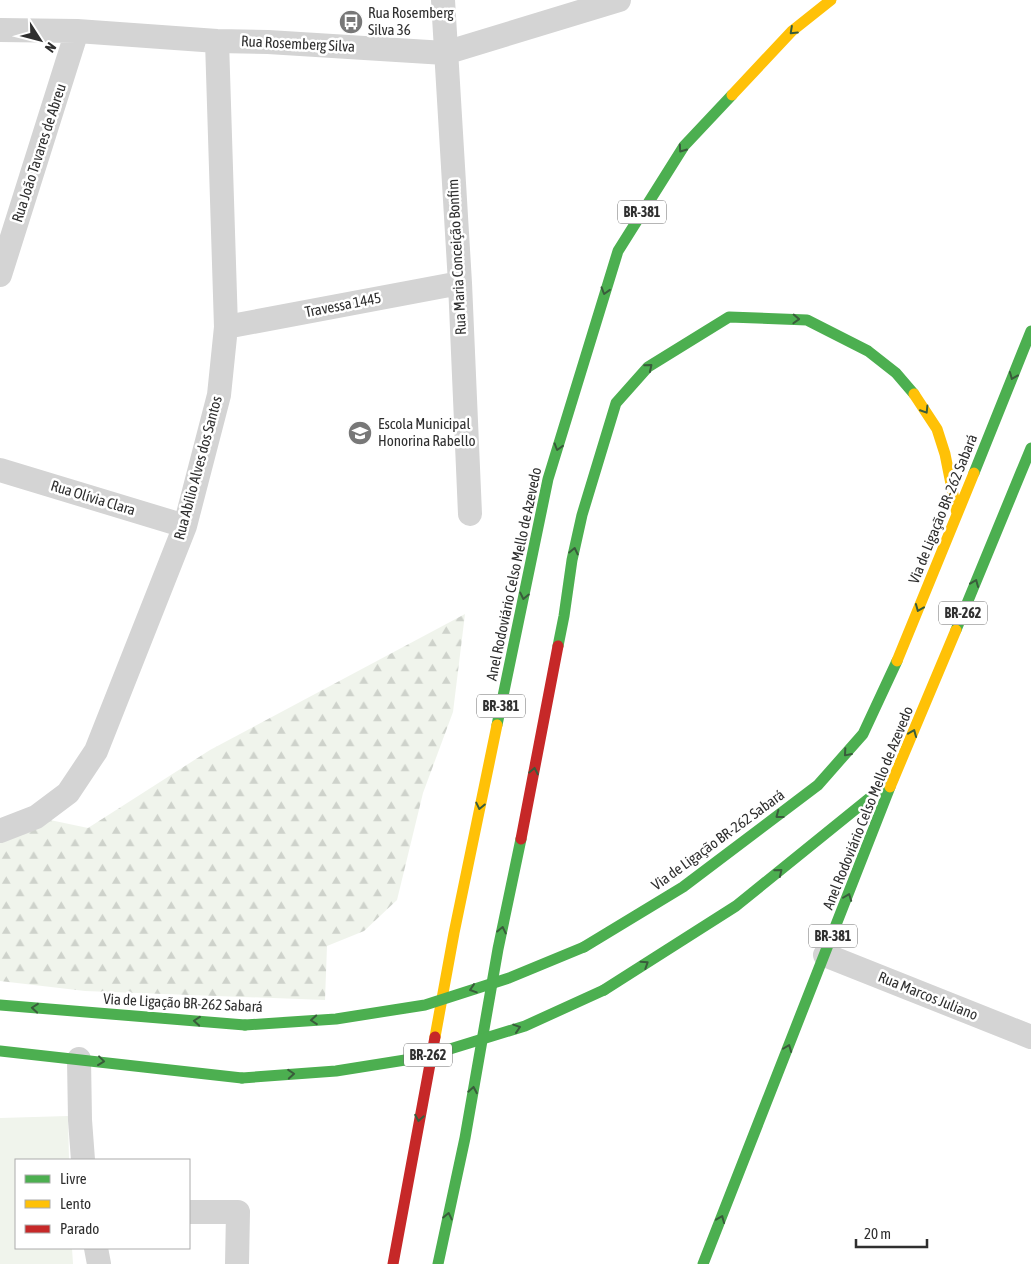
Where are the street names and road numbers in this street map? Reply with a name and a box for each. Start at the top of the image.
street label: Rua Rosemberg Silva [241,32,356,55]
street label: Rua João Tavares de Abreu [8,81,69,224]
street label: Rua Maria Conceição Bonfim [444,179,469,335]
road number: BR-381 [618,200,666,223]
street label: Travessa 1445 [303,289,383,320]
street label: Rua Abílio Alves dos Santos [170,394,225,542]
street label: Via de Ligação BR-262 Sabará [905,432,980,586]
street label: Anel Rodoviário Celso Mello de Azevedo [483,466,544,682]
street label: Rua Olívia Clara [49,477,137,518]
road number: BR-262 [939,602,987,624]
road number: BR-381 [477,694,525,718]
street label: Anel Rodoviário Celso Mello de Azevedo [819,704,916,912]
street label: Via de Ligação BR-262 Sabará [648,786,787,893]
road number: BR-381 [809,924,857,948]
street label: Rua Marcos Juliano [876,968,980,1023]
street label: Via de Ligação BR-262 Sabará [103,990,263,1015]
road number: BR-262 [404,1044,452,1066]

